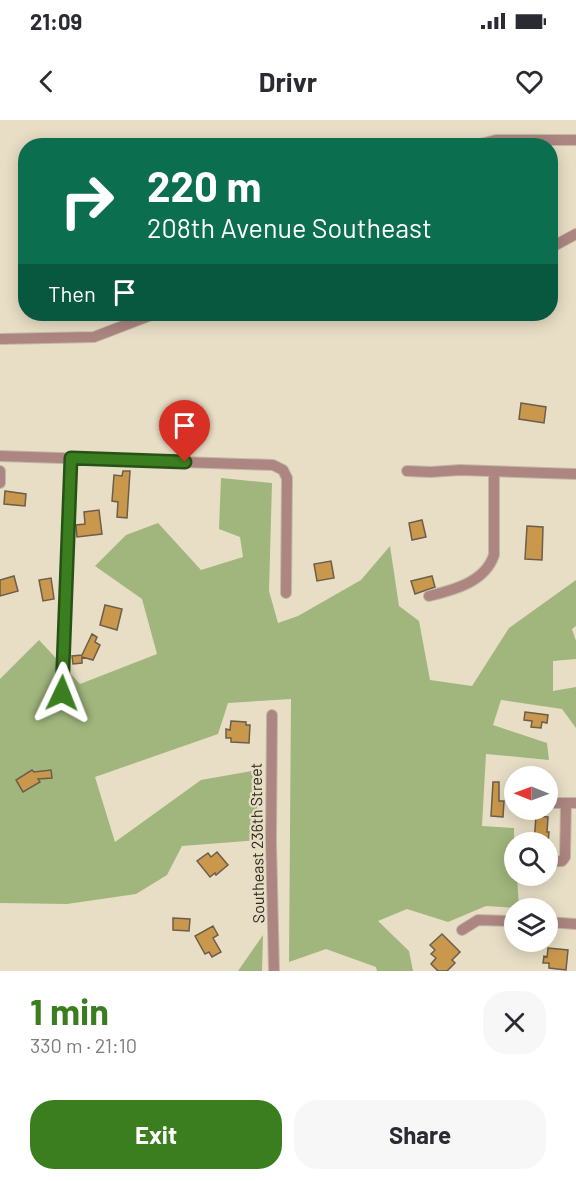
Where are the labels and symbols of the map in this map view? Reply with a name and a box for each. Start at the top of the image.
pin [159,400,210,462]
position arrow [30,661,94,725]
street label: Southeast 236th Street [246,763,267,923]
north arrow [504,766,558,820]

